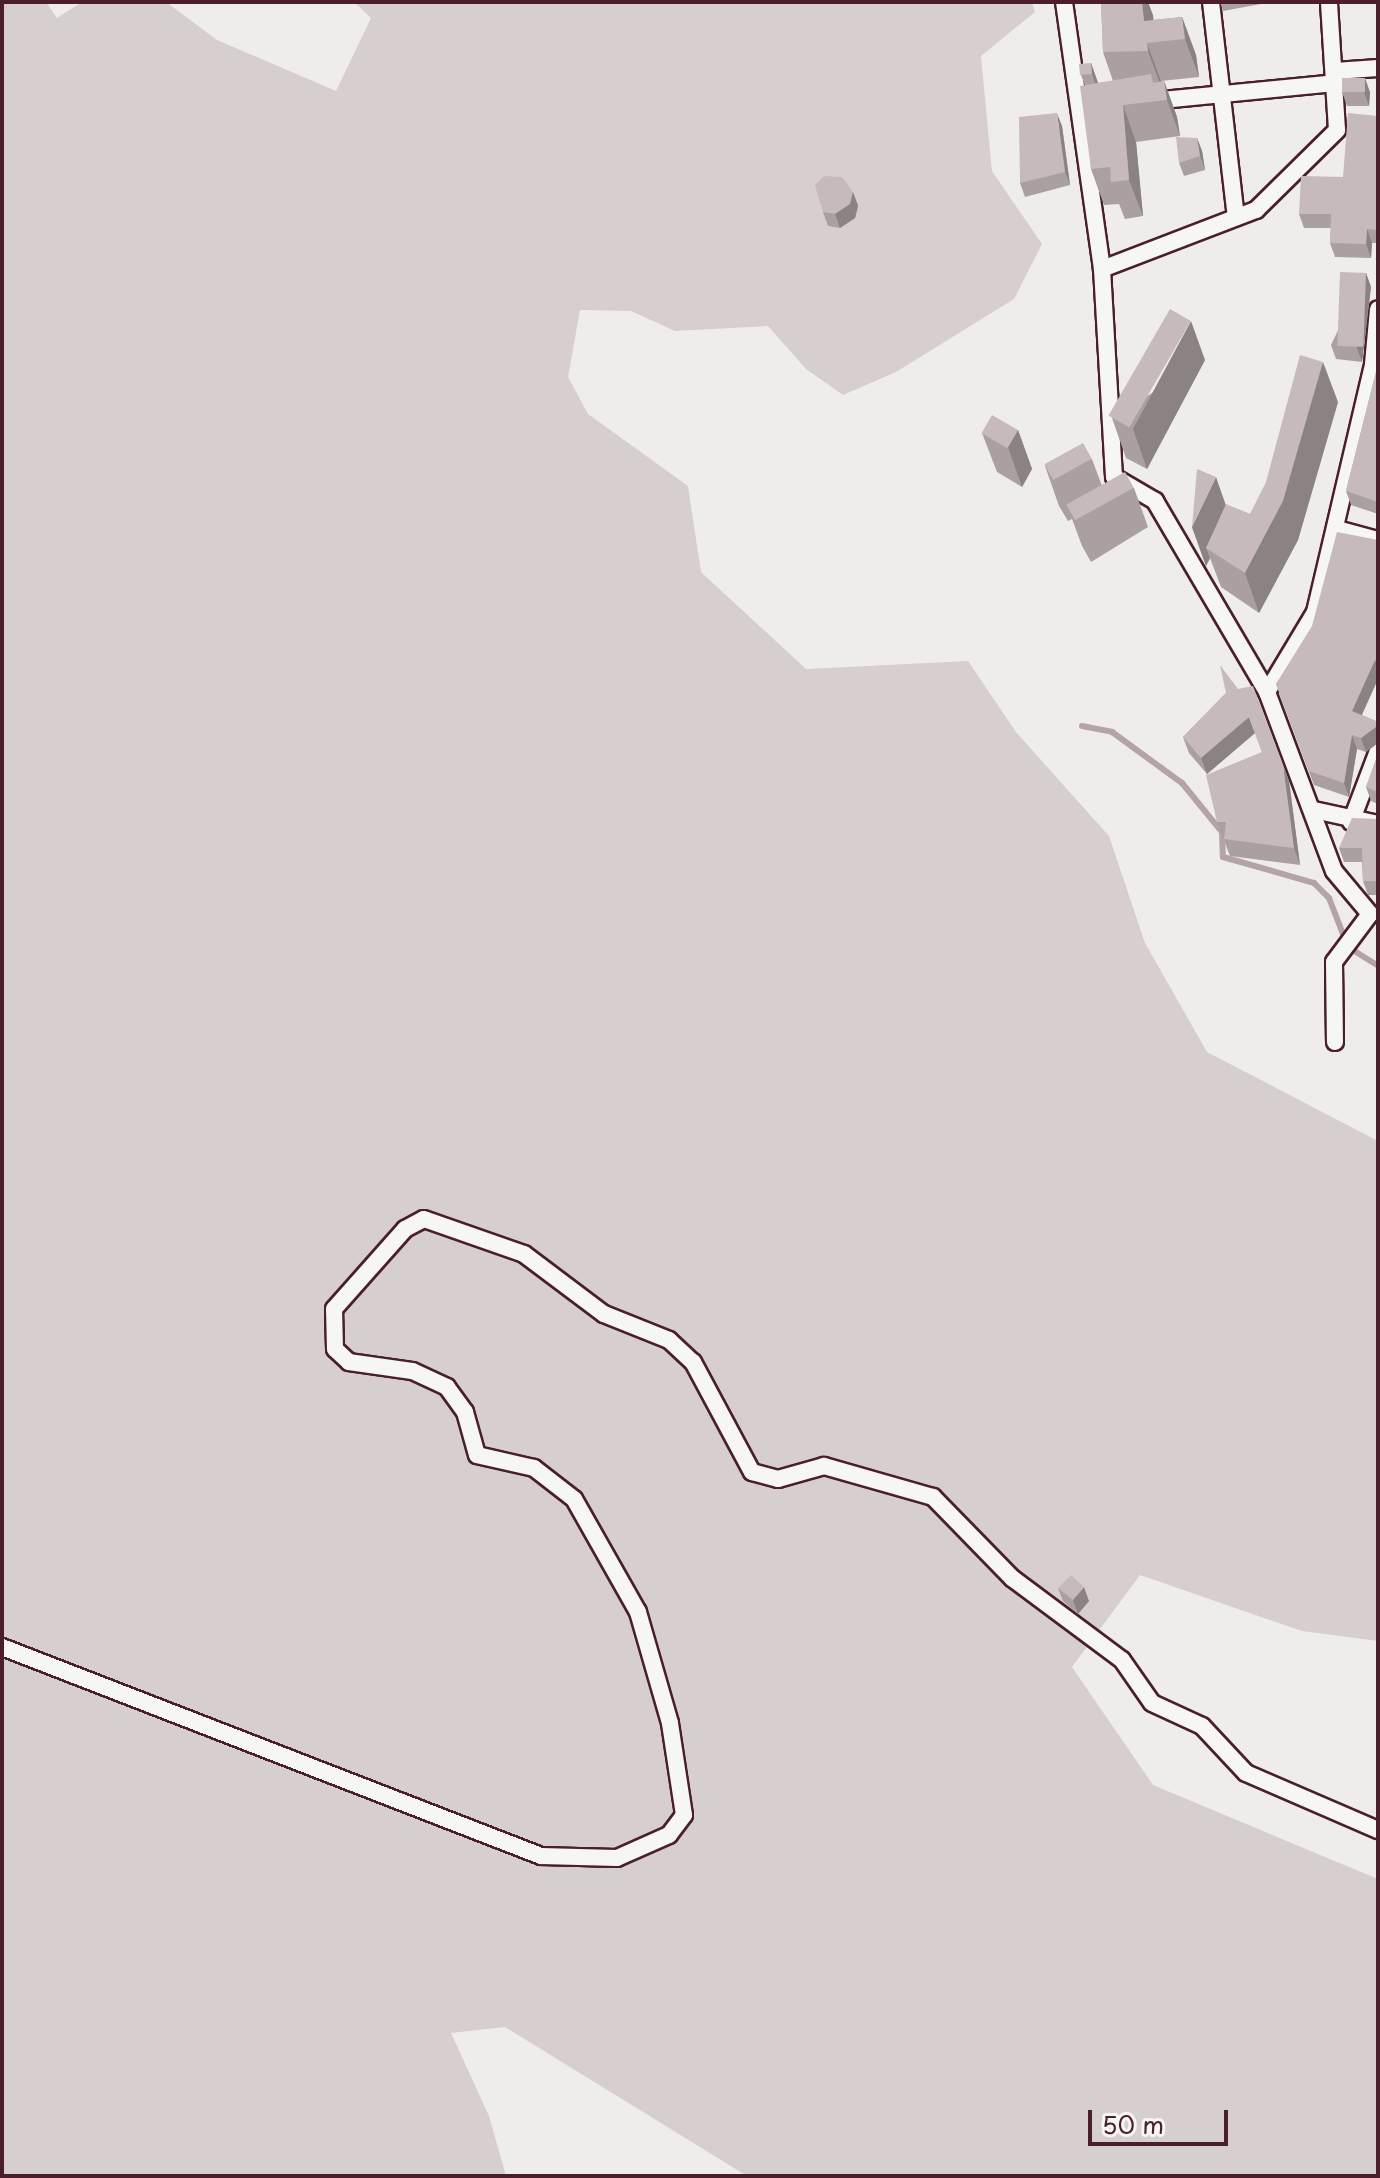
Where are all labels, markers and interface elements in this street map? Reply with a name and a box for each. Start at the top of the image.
scale bar [1092,2094,1232,2144]
text: 50 m [1102,2106,1164,2142]

